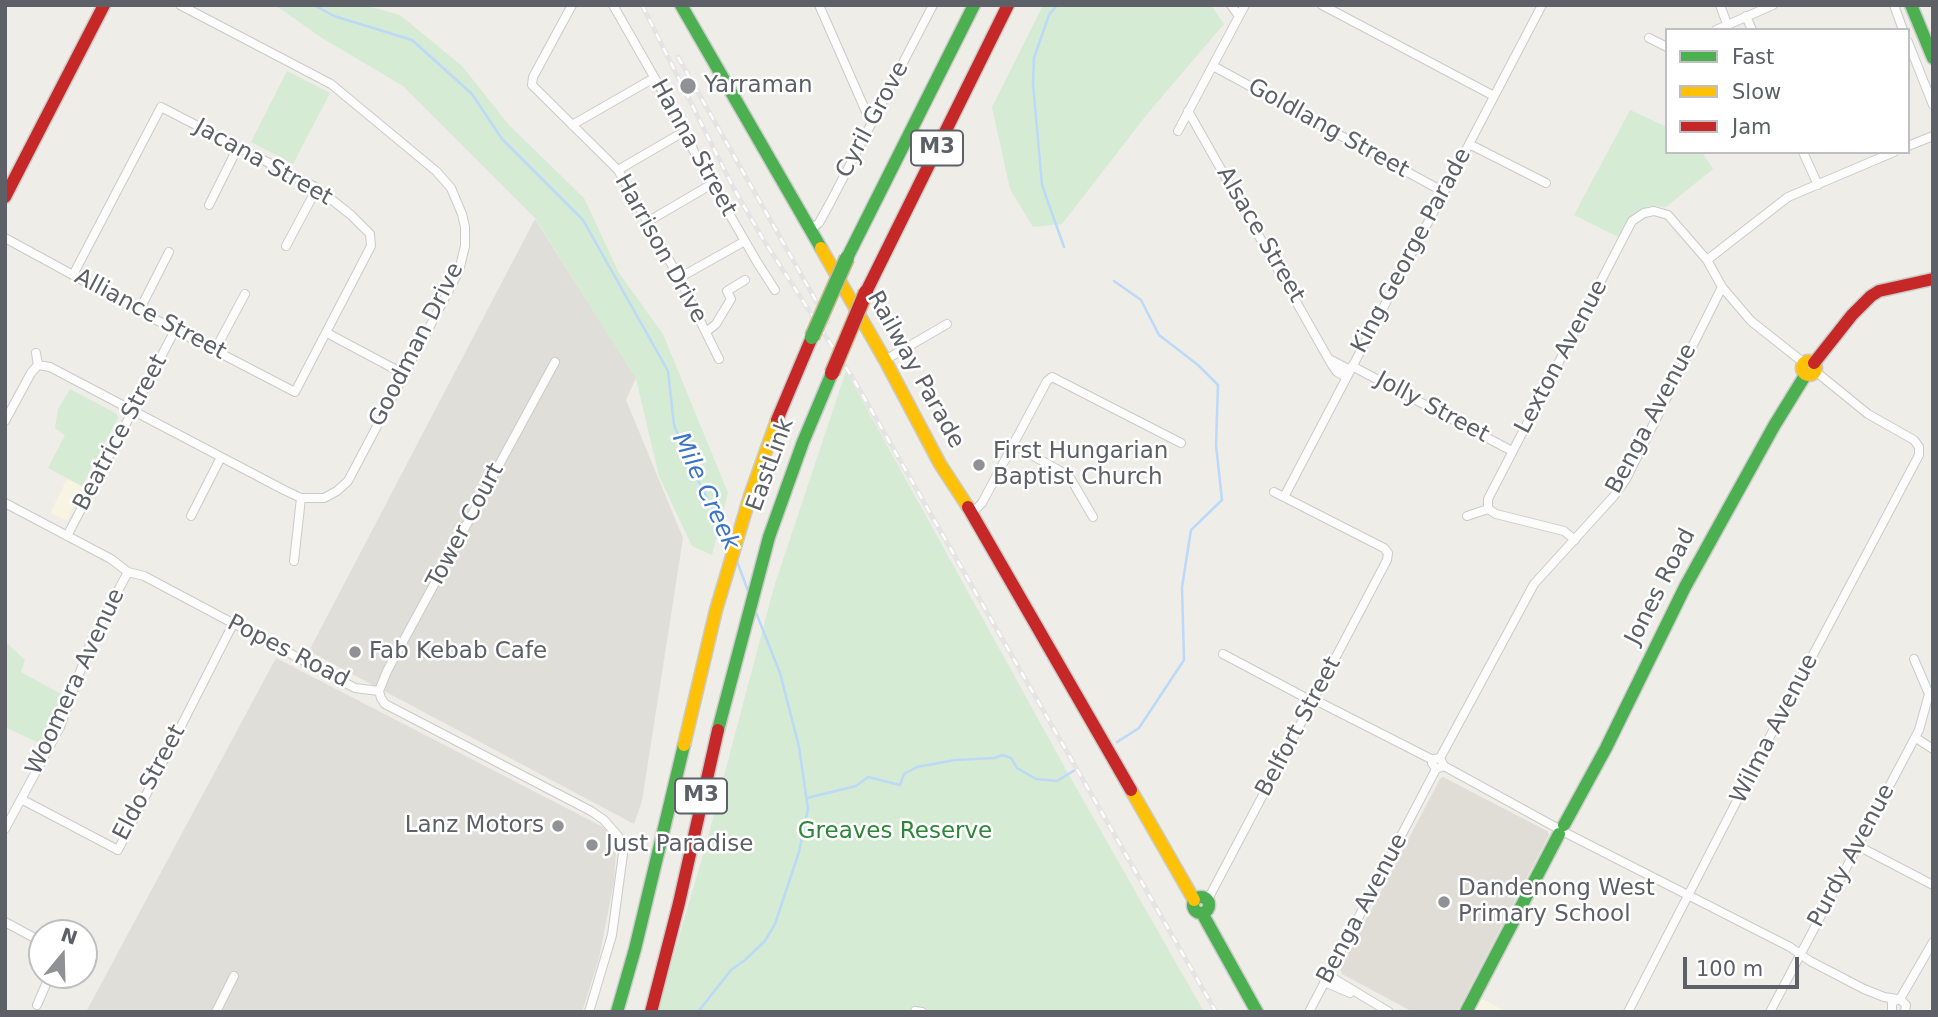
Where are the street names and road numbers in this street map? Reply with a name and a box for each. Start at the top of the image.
street label: Cyril Grove [831,57,915,183]
street label: Goldlang Street [1243,73,1413,185]
street label: Hanna Street [644,75,742,221]
street label: Jacana Street [189,114,337,212]
road number: M3 [911,130,963,166]
street label: King George Parade [1346,144,1478,358]
street label: Alsace Street [1210,162,1310,308]
street label: Harrison Drive [608,170,712,328]
street label: Goodman Drive [364,258,470,432]
street label: Alliance Street [70,263,230,367]
street label: Lexton Avenue [1510,275,1614,439]
street label: Railway Parade [860,287,970,453]
street label: Benga Avenue [1601,339,1703,499]
street label: Beatrice Street [68,350,174,516]
street label: Jolly Street [1371,367,1493,449]
street label: EastLink [741,415,801,515]
street label: Tower Court [422,459,510,593]
street label: Jones Road [1620,524,1702,650]
street label: Woomera Avenue [21,584,131,780]
street label: Popes Road [223,610,353,694]
street label: Wilma Avenue [1725,650,1825,808]
street label: Belfort Street [1251,652,1347,802]
street label: Eldo Street [108,721,192,845]
road number: M3 [675,778,727,814]
street label: Purdy Avenue [1803,780,1901,932]
street label: Benga Avenue [1312,829,1414,989]

